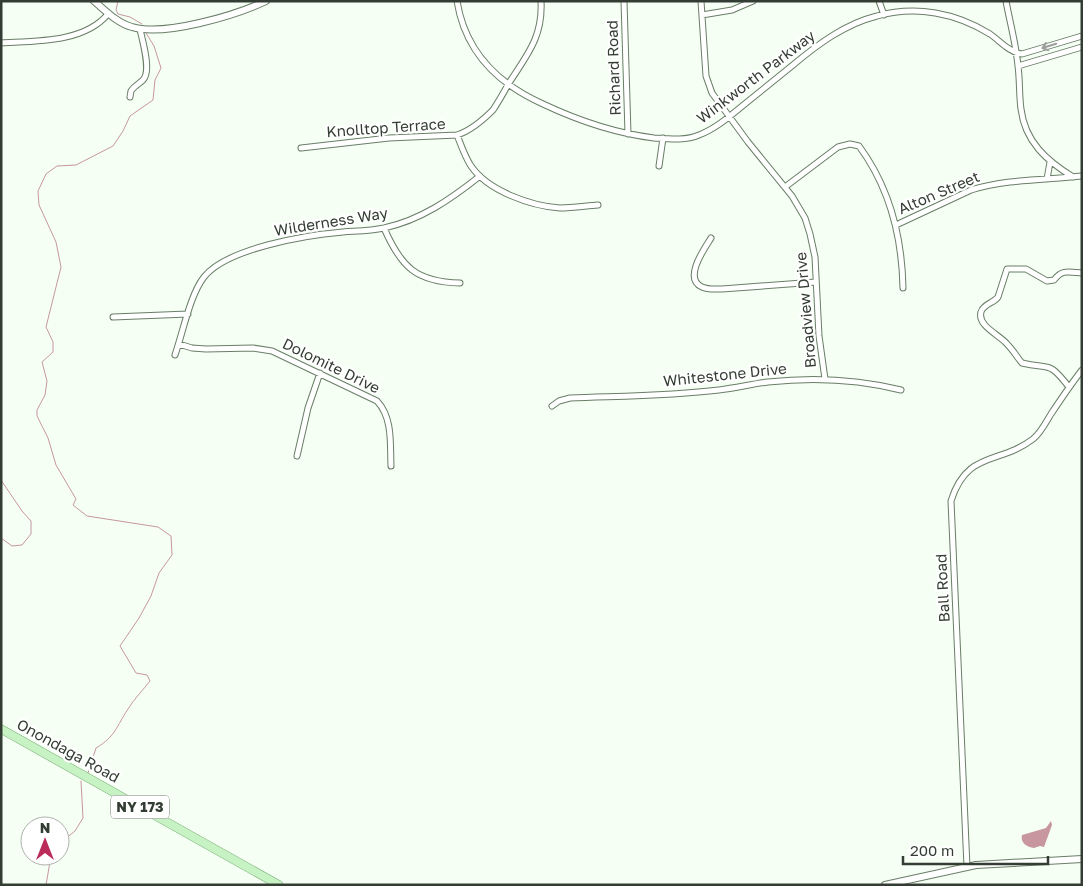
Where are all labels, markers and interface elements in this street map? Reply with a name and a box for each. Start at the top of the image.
street label: Richard Road [602,20,624,116]
street label: Winkworth Parkway [693,25,819,127]
one-way arrow [1041,41,1057,51]
street label: Knolltop Terrace [326,114,446,140]
street label: Alton Street [895,167,982,217]
street label: Wilderness Way [273,203,390,239]
street label: Broadview Drive [791,251,819,369]
street label: Dolomite Drive [280,334,383,397]
street label: Whitestone Drive [662,359,788,389]
street label: Ball Road [931,553,953,623]
street label: Onondaga Road [14,715,123,786]
road number: NY 173 [111,796,169,819]
north arrow [20,816,70,866]
text: N [40,819,50,836]
scale bar [903,834,1048,866]
text: 200 m [910,841,954,859]

